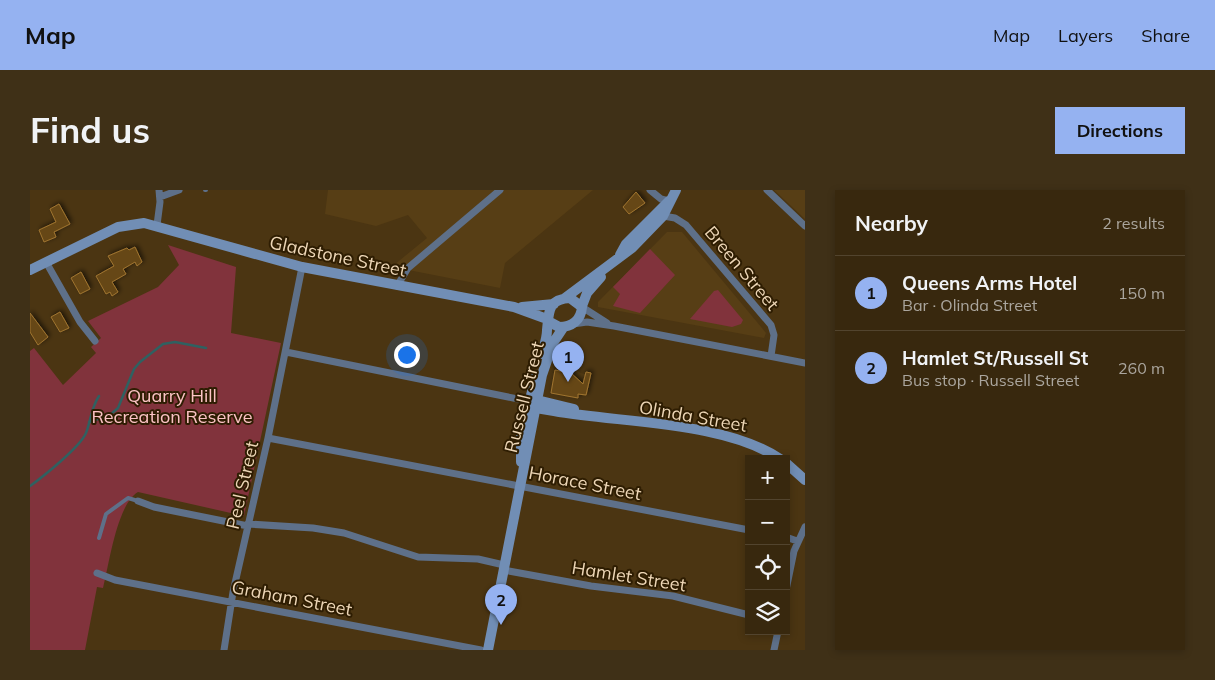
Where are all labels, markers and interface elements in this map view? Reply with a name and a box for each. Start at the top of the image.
text: Map [25,20,76,50]
text: Map [993,24,1030,47]
text: Layers [1058,24,1113,47]
text: Share [1141,24,1190,47]
button: Directions [1055,107,1185,154]
text: Find us [30,108,150,152]
text: Nearby [855,210,928,236]
text: 2 results [1102,213,1165,233]
street label: Breen Street [700,221,784,315]
street label: Gladstone Street [268,230,408,282]
text: Queens Arms Hotel [902,271,1077,295]
text: 1 [866,283,876,303]
text: 150 m [1118,283,1165,303]
text: Bar · Olinda Street [902,295,1037,315]
street label: Russell Street [499,339,549,455]
pin: 1 [552,341,584,382]
your location [394,342,420,368]
text: Hamlet St/Russell St [902,346,1088,370]
text: 2 [866,358,876,378]
text: 260 m [1118,358,1165,378]
text: Bus stop · Russell Street [902,370,1079,390]
park label: Quarry Hill Recreation Reserve [91,384,253,428]
street label: Olinda Street [637,395,749,437]
street label: Peel Street [221,439,263,531]
map controls [745,455,790,635]
button: + [745,455,790,500]
street label: Horace Street [527,461,643,505]
button: − [745,500,790,545]
button: locate [745,545,790,590]
street label: Hamlet Street [570,556,688,596]
street label: Graham Street [230,575,354,621]
pin: 2 [485,584,517,625]
button: layers [745,590,790,635]

